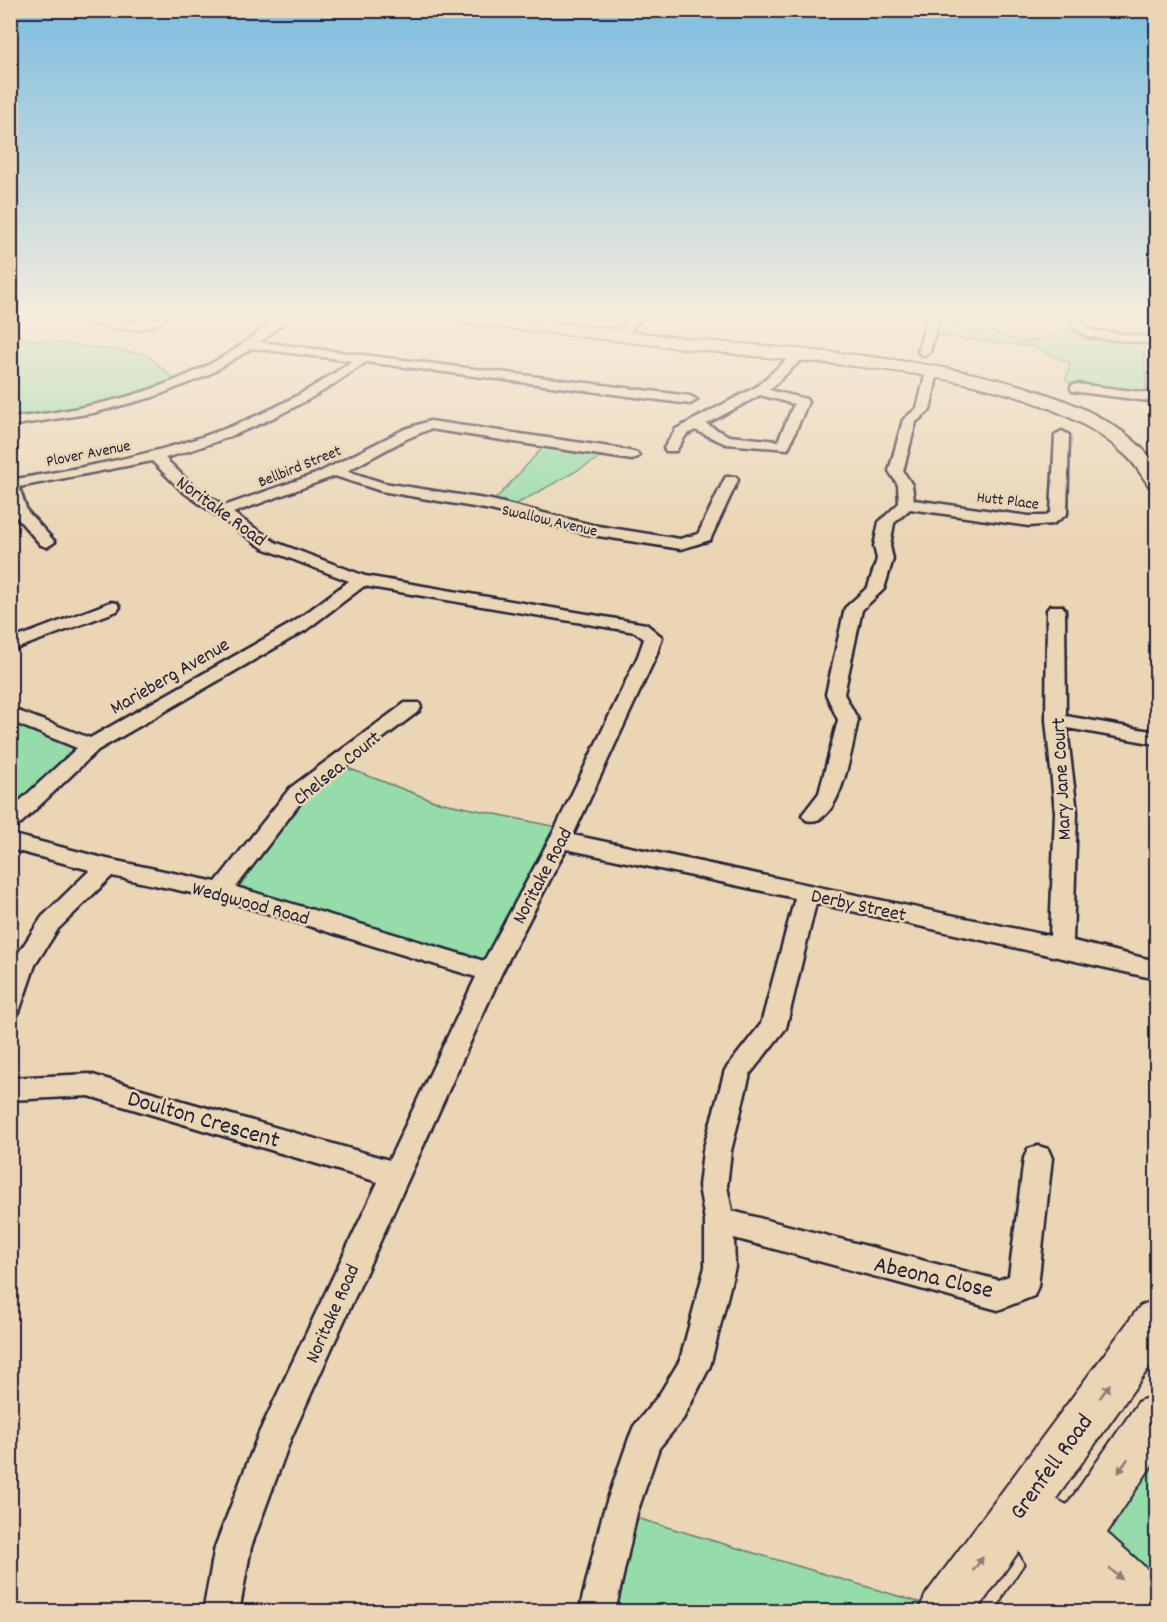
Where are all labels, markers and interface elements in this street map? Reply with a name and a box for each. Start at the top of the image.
street label: Plover Avenue [44,435,133,474]
street label: Bellbird Street [255,440,345,494]
street label: Noritake Road [169,470,271,555]
street label: Hutt Place [975,486,1040,517]
street label: Swallow Avenue [499,499,599,544]
street label: Marieberg Avenue [106,632,236,723]
street label: Mary Jane Court [1046,717,1080,841]
street label: Chelsea Court [288,725,388,814]
street label: Noritake Road [506,823,581,930]
street label: Wedgwood Road [188,876,312,934]
street label: Derby Street [808,883,908,931]
street label: Doulton Crescent [123,1083,283,1159]
street label: Abeona Close [870,1249,996,1309]
street label: Noritake Road [299,1260,368,1368]
one-way arrow [1099,1384,1111,1400]
street label: Grenfell Road [1002,1408,1102,1528]
one-way arrow [1118,1458,1129,1475]
one-way arrow [972,1557,984,1572]
one-way arrow [1108,1567,1123,1581]

